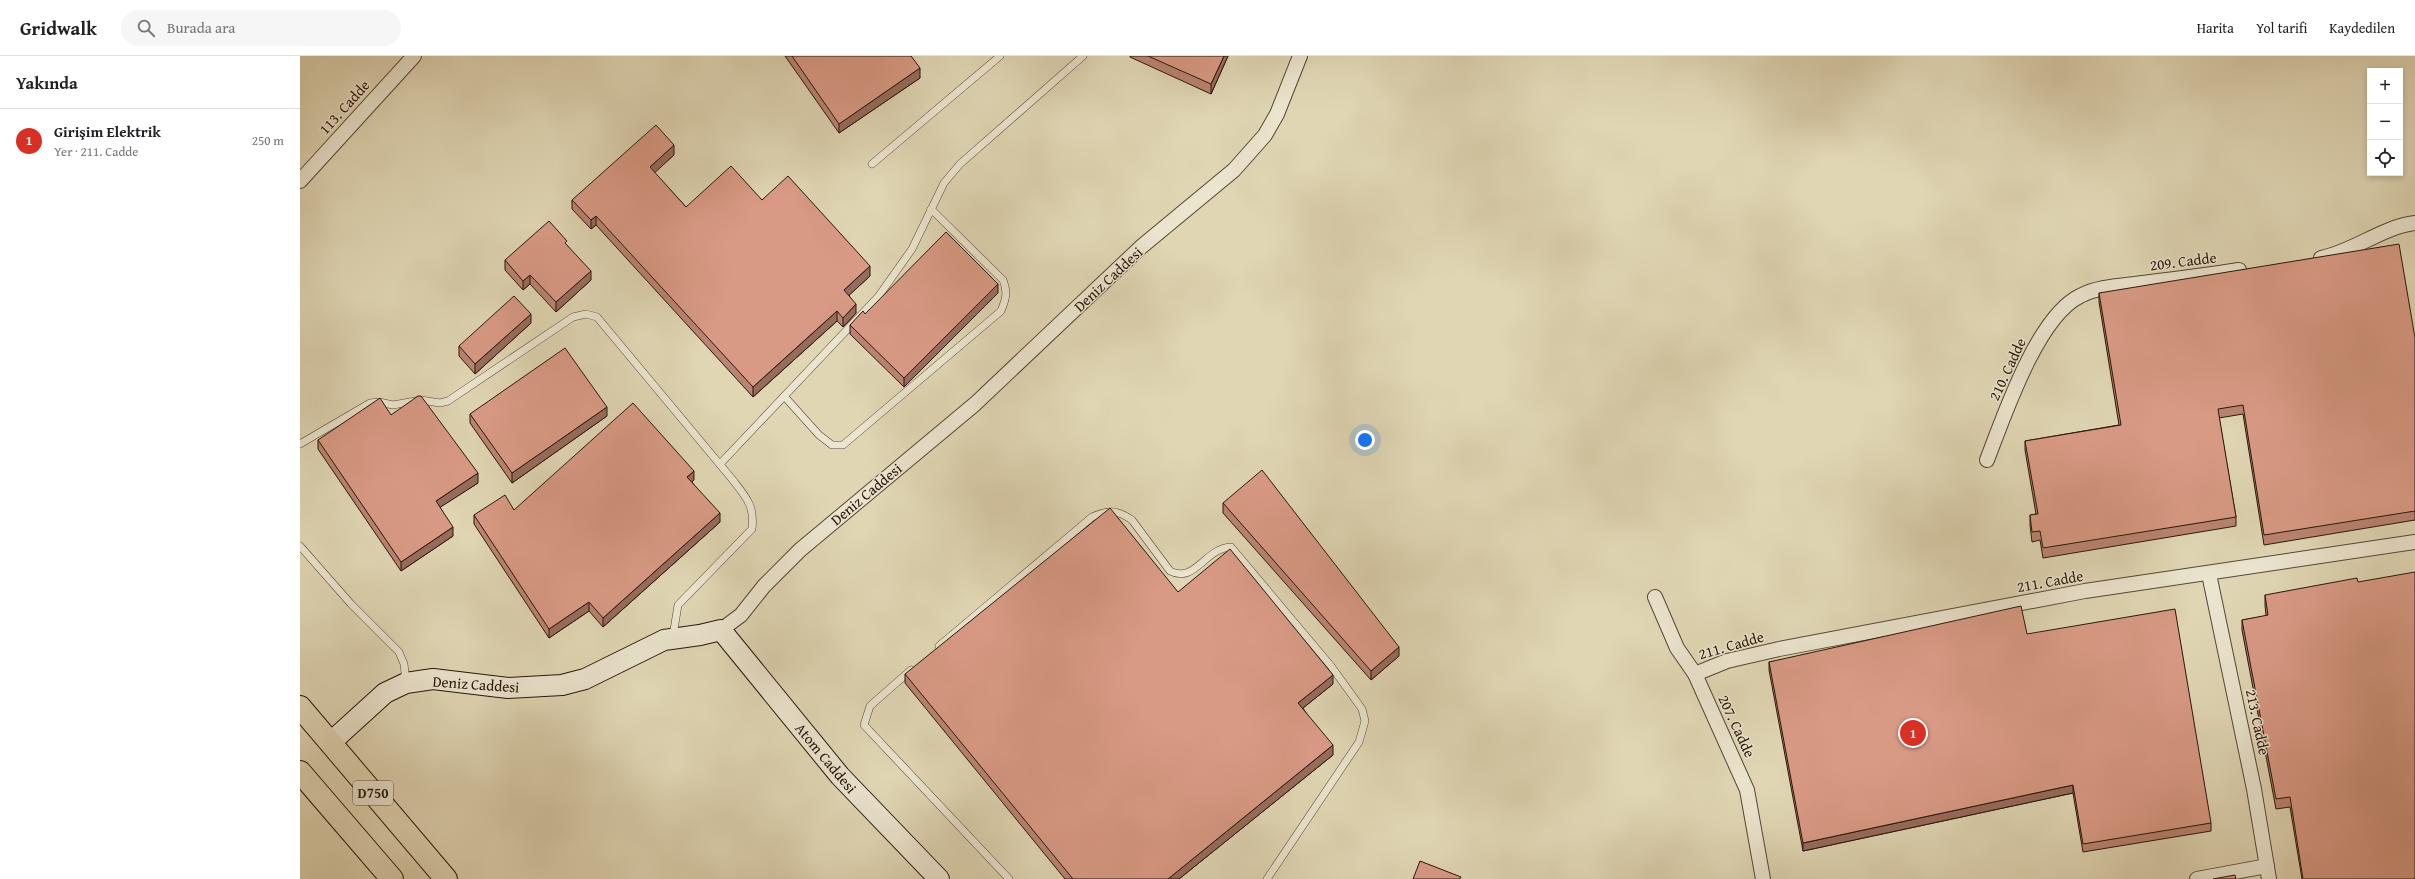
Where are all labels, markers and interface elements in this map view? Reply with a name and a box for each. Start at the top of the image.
search box [121,10,401,46]
text: Gridwalk [20,14,97,42]
icon: search [135,17,157,39]
text: Burada ara [167,17,235,38]
text: Harita [2197,18,2234,38]
text: Yol tarifi [2256,18,2307,38]
text: Kaydedilen [2329,18,2395,38]
map controls [2367,68,2403,176]
button: + [2367,68,2403,104]
text: Yakında [16,70,78,95]
street label: 113. Cadde [314,75,374,139]
button: − [2367,104,2403,140]
text: Girişim Elektrik [54,121,161,142]
text: 1 [26,131,32,150]
text: 250 m [252,131,284,150]
button: locate [2367,140,2403,176]
text: Yer · 211. Cadde [54,142,138,161]
street label: Deniz Caddesi [1069,242,1147,316]
street label: 209. Cadde [2149,247,2217,275]
street label: 210. Cadde [1983,334,2031,404]
your location [1355,430,1375,450]
street label: Deniz Caddesi [826,458,906,530]
street label: 211. Cadde [2015,565,2085,597]
street label: 211. Cadde [1696,626,1766,664]
street label: Deniz Caddesi [432,670,520,698]
street label: 213. Cadde [2241,687,2275,757]
street label: 207. Cadde [1713,691,1761,761]
street label: Atom Caddesi [790,718,862,798]
pin: 1 [1900,718,1926,748]
road number: D750 [353,781,393,805]

